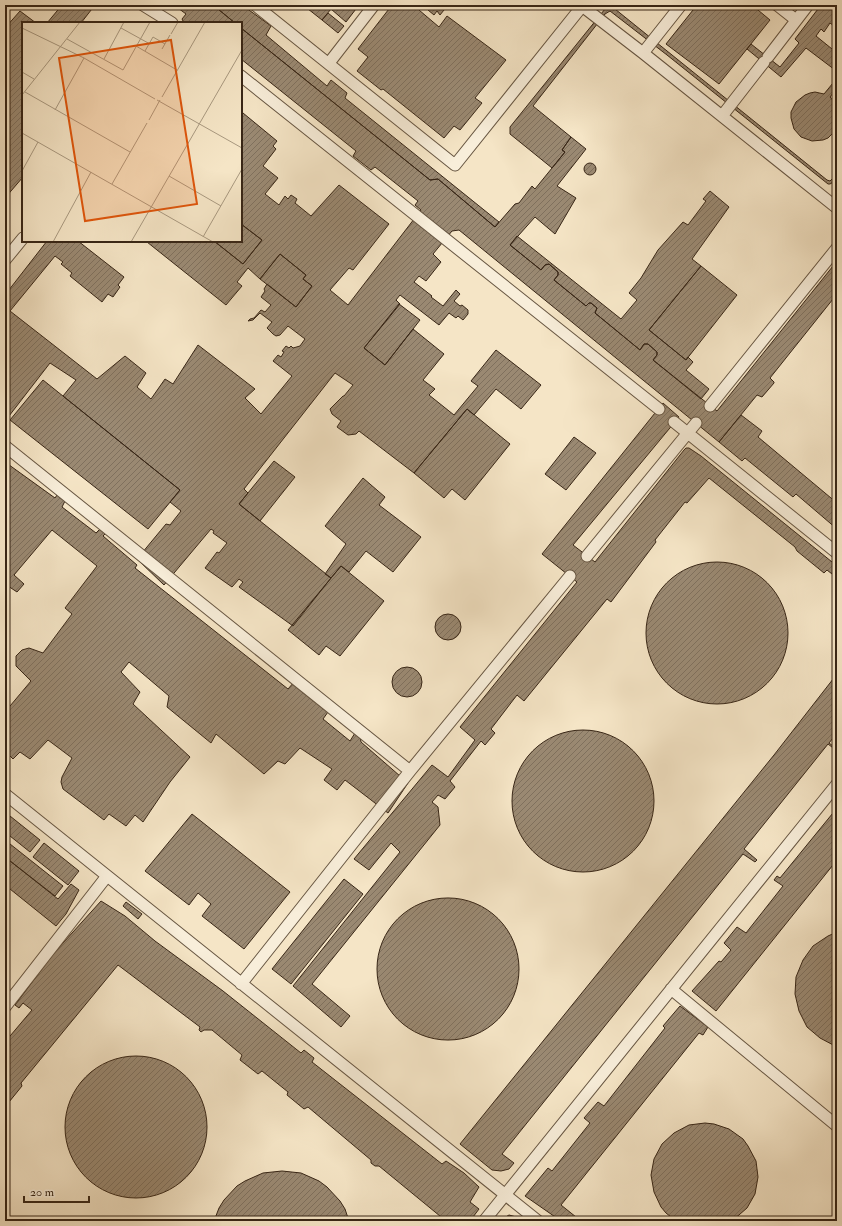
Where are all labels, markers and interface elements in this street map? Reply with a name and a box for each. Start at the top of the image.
inset map [22,22,242,242]
scale bar [24,1178,89,1204]
text: 20 m [30,1185,55,1200]

